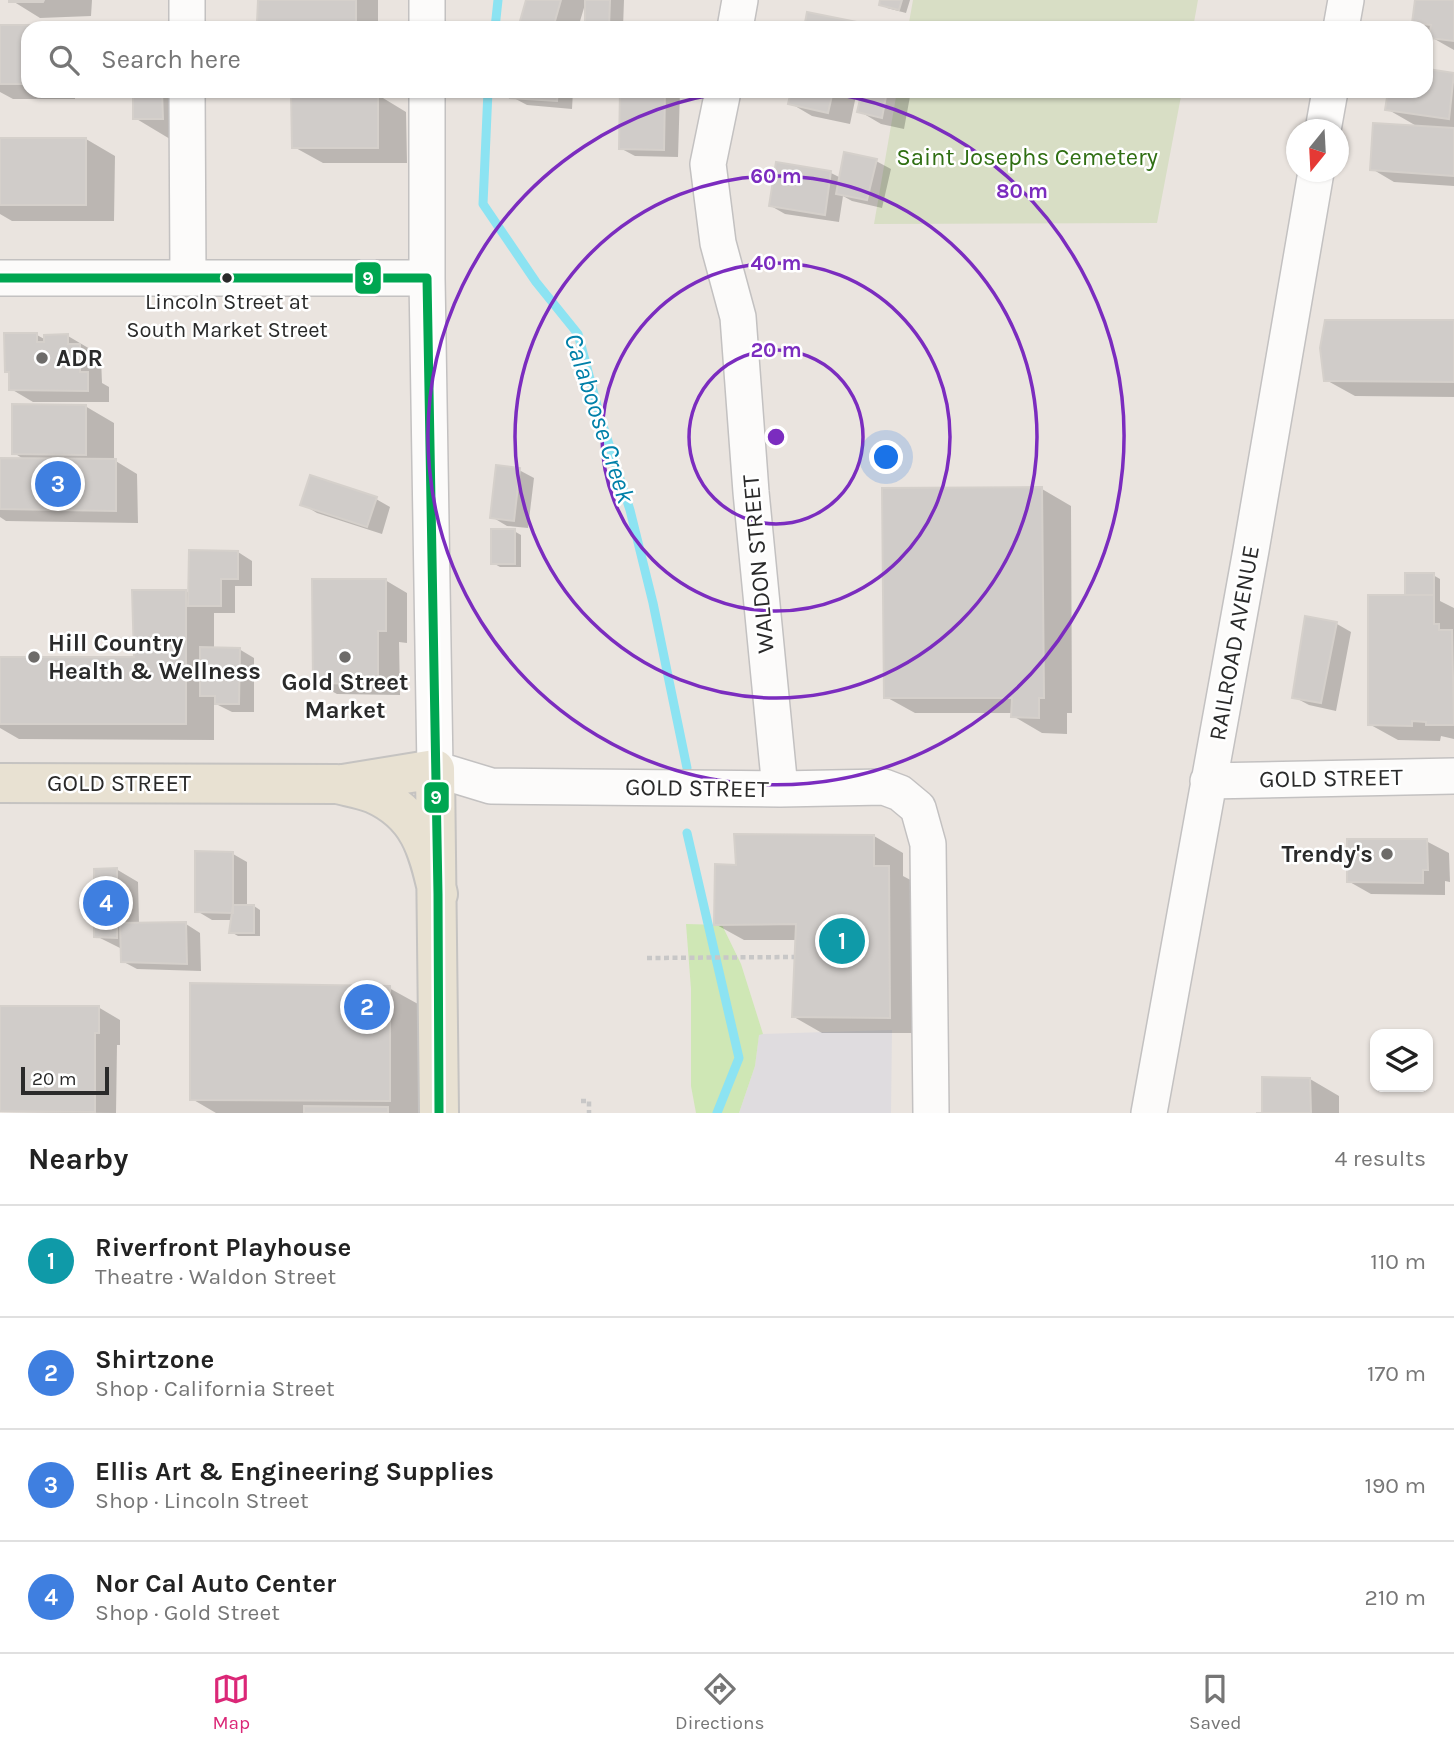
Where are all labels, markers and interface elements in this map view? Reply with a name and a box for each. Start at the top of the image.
search box [21,21,1433,98]
icon: search [45,41,83,79]
text: Search here [101,44,241,75]
north arrow [1286,119,1349,182]
park label: Saint Josephs Cemetery [896,143,1158,171]
text: 60 m [750,164,802,188]
text: 80 m [996,179,1048,203]
text: 40 m [750,251,802,275]
line badge: 9 [354,261,382,295]
text: 9 [362,268,374,290]
marker: Lincoln Street at South Market Street [220,271,234,285]
place label: Lincoln Street at South Market Street [126,289,328,343]
water label: Calaboose Creek [557,329,642,508]
text: 20 m [750,338,802,362]
place label: ADR [56,344,103,372]
marker: ADR [34,350,50,366]
centre of rings [764,425,788,449]
your location [869,440,903,474]
pin: 3 [35,458,81,510]
street label: WALDON STREET [736,473,780,655]
street label: RAILROAD AVENUE [1203,543,1265,743]
place label: Hill Country Health & Wellness [48,629,261,685]
marker: Hill Country Health & Wellness [26,649,42,665]
marker: Gold Street Market [337,649,353,665]
place label: Gold Street Market [281,668,409,724]
street label: GOLD STREET [1259,763,1403,793]
street label: GOLD STREET [47,769,191,797]
street label: GOLD STREET [625,773,769,803]
line badge: 9 [423,781,450,814]
text: 9 [430,787,442,809]
place label: Trendy's [1281,840,1373,868]
marker: Trendy's [1379,846,1395,862]
pin: 4 [83,877,129,929]
pin: 1 [819,915,865,967]
pin: 2 [344,981,390,1033]
map controls [1370,1029,1433,1092]
button: layers [1370,1029,1433,1092]
scale bar [21,1064,108,1096]
text: 20 m [32,1068,77,1090]
text: Nearby [28,1141,128,1177]
text: 4 results [1334,1145,1426,1172]
text: Riverfront Playhouse [95,1232,351,1263]
text: 1 [47,1248,55,1275]
text: 110 m [1370,1248,1426,1275]
text: Theatre · Waldon Street [95,1263,336,1290]
text: Shirtzone [95,1344,214,1375]
text: 2 [44,1360,58,1387]
text: 170 m [1367,1360,1426,1387]
text: Shop · California Street [95,1375,335,1402]
text: Ellis Art & Engineering Supplies [95,1456,494,1487]
text: 3 [44,1472,58,1499]
text: 190 m [1364,1472,1426,1499]
text: Shop · Lincoln Street [95,1487,309,1514]
text: Nor Cal Auto Center [95,1568,336,1599]
text: 4 [44,1584,58,1611]
text: 210 m [1364,1584,1426,1611]
text: Shop · Gold Street [95,1599,280,1626]
tab: Map [212,1670,250,1734]
tab: Directions [675,1670,764,1734]
tab: Saved [1189,1670,1242,1734]

